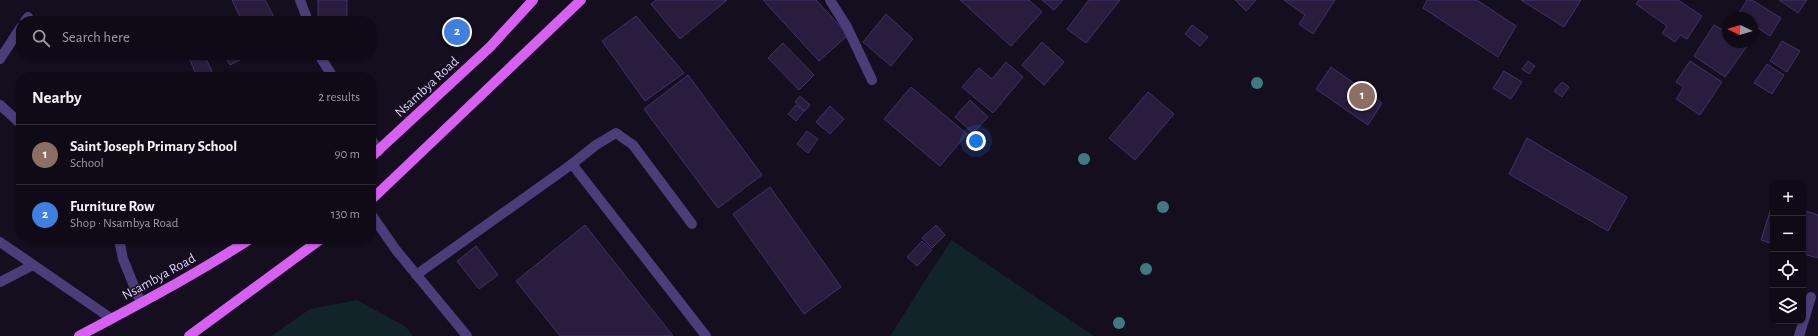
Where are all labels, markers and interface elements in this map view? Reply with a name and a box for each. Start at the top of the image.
north arrow [1722,12,1758,48]
search box [16,16,376,60]
pin: 2 [444,17,470,47]
icon: search [30,27,52,49]
text: Search here [62,30,130,45]
street label: Nsambya Road [392,54,462,120]
pin: 1 [1349,81,1375,111]
text: Nearby [32,89,82,106]
text: 2 results [318,91,360,104]
your location [966,131,986,151]
text: Saint Joseph Primary School [70,139,237,154]
text: 1 [43,148,47,161]
text: 90 m [334,148,360,161]
text: School [70,157,104,170]
map controls [1770,180,1806,324]
button: + [1770,180,1806,216]
text: Furniture Row [70,199,155,214]
text: 2 [42,208,48,221]
text: 130 m [331,208,360,221]
button: − [1770,216,1806,252]
text: Shop · Nsambya Road [70,217,179,230]
street label: Nsambya Road [120,251,198,303]
button: locate [1770,252,1806,288]
button: layers [1770,288,1806,324]

